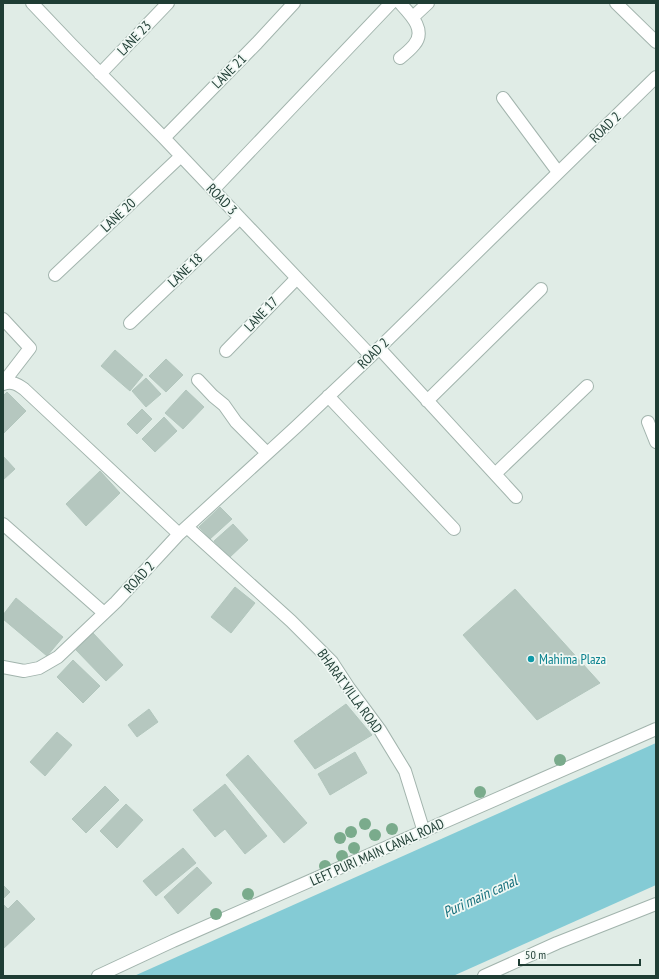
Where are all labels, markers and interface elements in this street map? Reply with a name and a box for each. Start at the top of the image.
street label: LANE 23 [113,17,155,59]
street label: LANE 21 [208,50,250,92]
street label: ROAD 2 [585,108,625,146]
street label: ROAD 3 [203,179,241,219]
street label: LANE 20 [97,194,139,236]
street label: LANE 18 [164,249,206,291]
street label: LANE 17 [240,293,282,335]
street label: ROAD 2 [353,334,393,372]
street label: ROAD 2 [120,557,158,597]
street label: BHARAT VILLA ROAD [313,645,387,737]
place label: Mahima Plaza [539,650,606,668]
marker: Mahima Plaza [526,654,536,664]
street label: LEFT PURI MAIN CANAL ROAD [307,814,447,890]
water label: Puri main canal [440,870,521,921]
scale bar [519,941,640,967]
text: 50 m [525,947,546,962]

